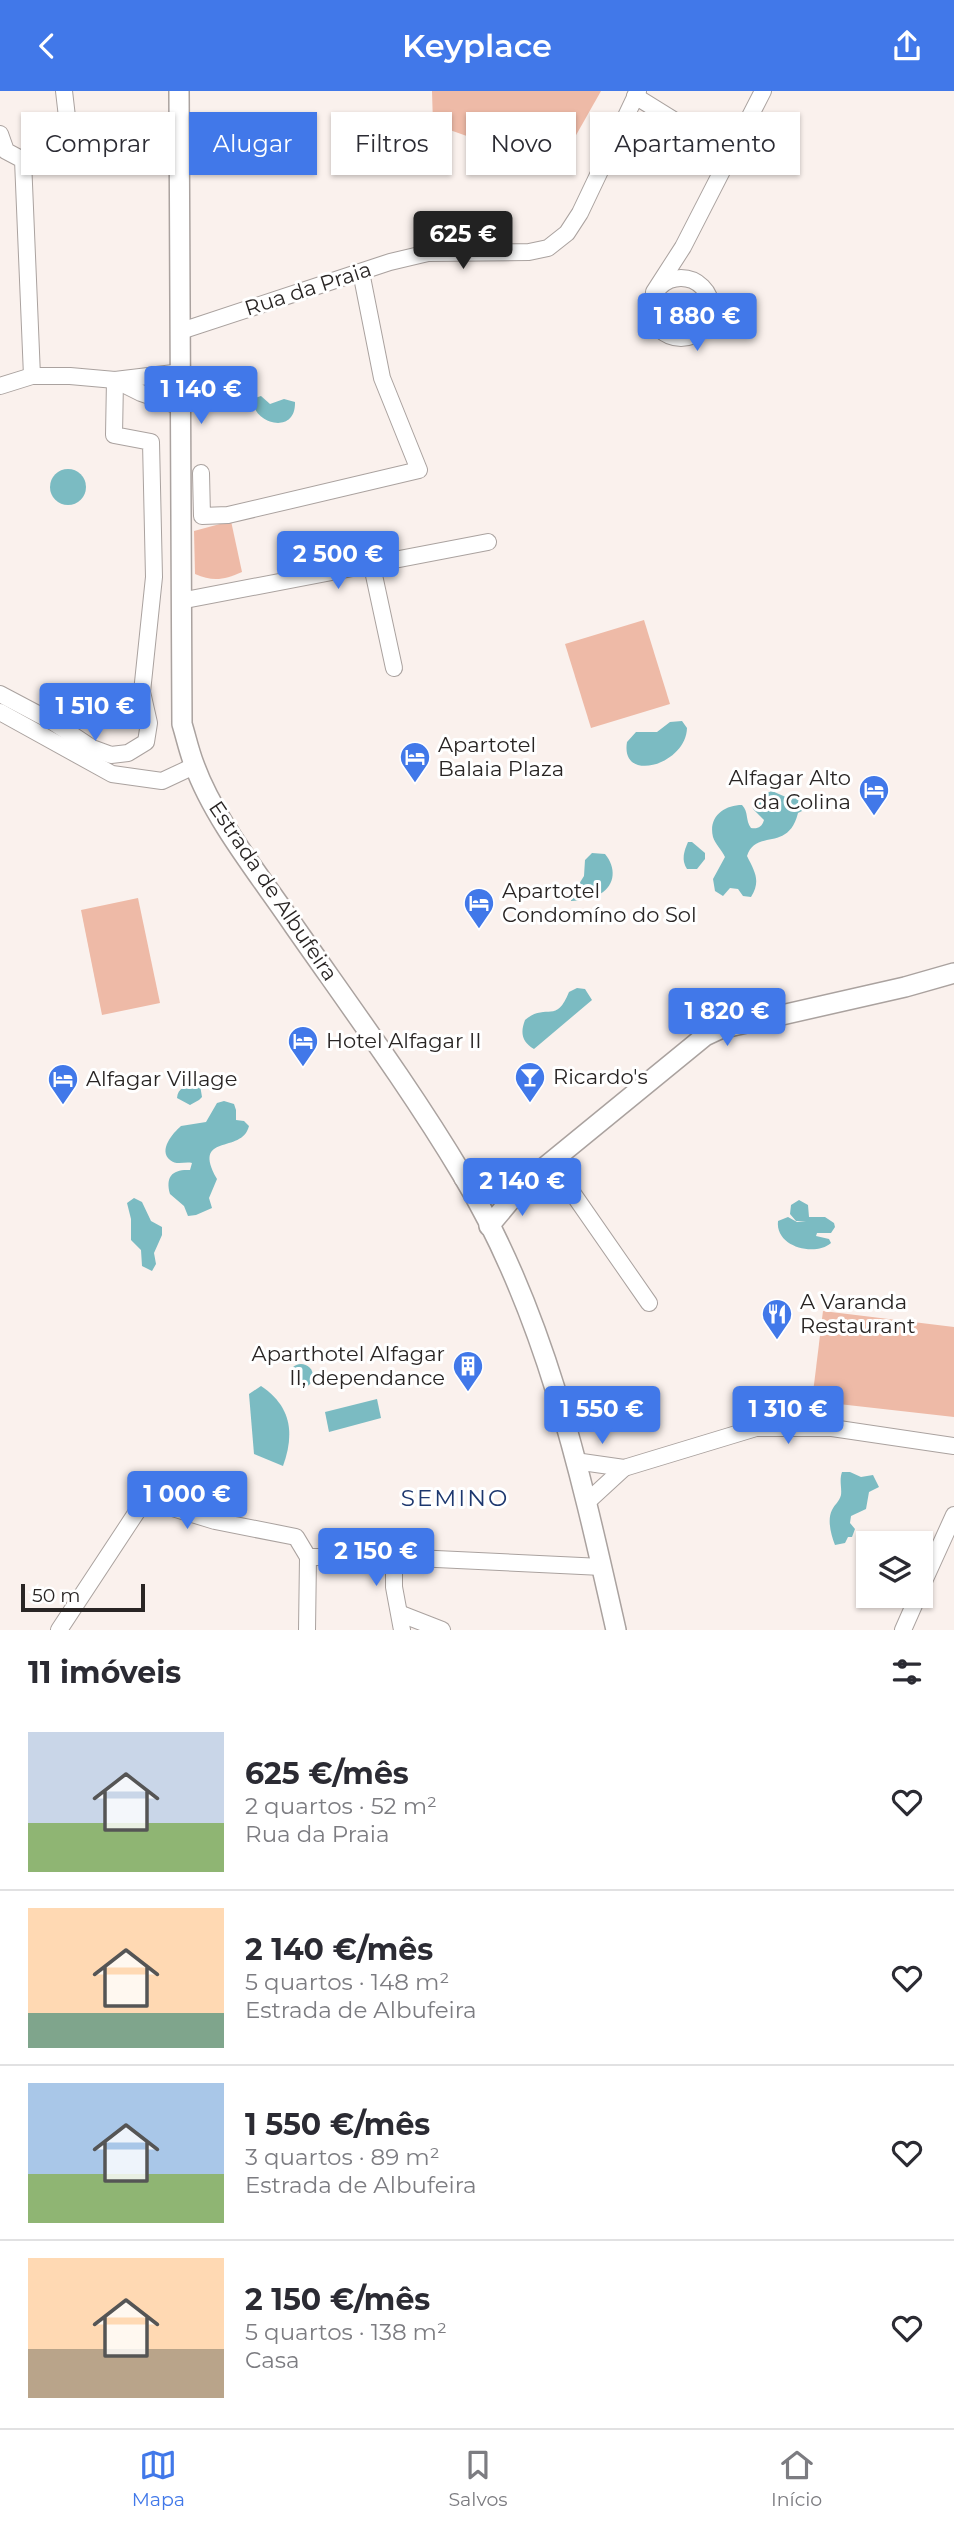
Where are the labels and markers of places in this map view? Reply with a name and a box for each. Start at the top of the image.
pin: 625 € [414,211,512,271]
pin: 1 880 € [632,293,762,353]
pin: 1 140 € [136,367,266,426]
pin: 2 500 € [273,531,403,591]
pin: 1 510 € [30,683,160,743]
place label: Apartotel Balaia Plaza [438,732,564,781]
hotel icon: Apartotel Balaia Plaza [398,740,432,784]
place label: Alfagar Alto da Colina [728,765,851,814]
hotel icon: Alfagar Alto da Colina [857,773,891,817]
place label: Apartotel Condomíno do Sol [502,878,697,927]
hotel icon: Apartotel Condomíno do Sol [462,886,496,930]
pin: 1 820 € [662,989,792,1048]
hotel icon: Hotel Alfagar II [286,1024,320,1068]
place label: Hotel Alfagar II [326,1028,482,1053]
bar icon: Ricardo's [513,1060,547,1104]
hotel icon: Alfagar Village [46,1062,80,1106]
place label: Ricardo's [553,1064,648,1089]
place label: Alfagar Village [86,1066,237,1091]
pin: 2 140 € [457,1159,587,1218]
place label: A Varanda Restaurant [800,1289,915,1338]
restaurant icon: A Varanda Restaurant [760,1297,794,1341]
place label: Aparthotel Alfagar II, dependance [252,1341,445,1390]
building icon: Aparthotel Alfagar II, dependance [451,1349,485,1393]
pin: 1 550 € [537,1387,667,1446]
pin: 1 310 € [723,1387,853,1446]
pin: 1 000 € [122,1471,252,1531]
pin: 2 150 € [311,1529,441,1588]

